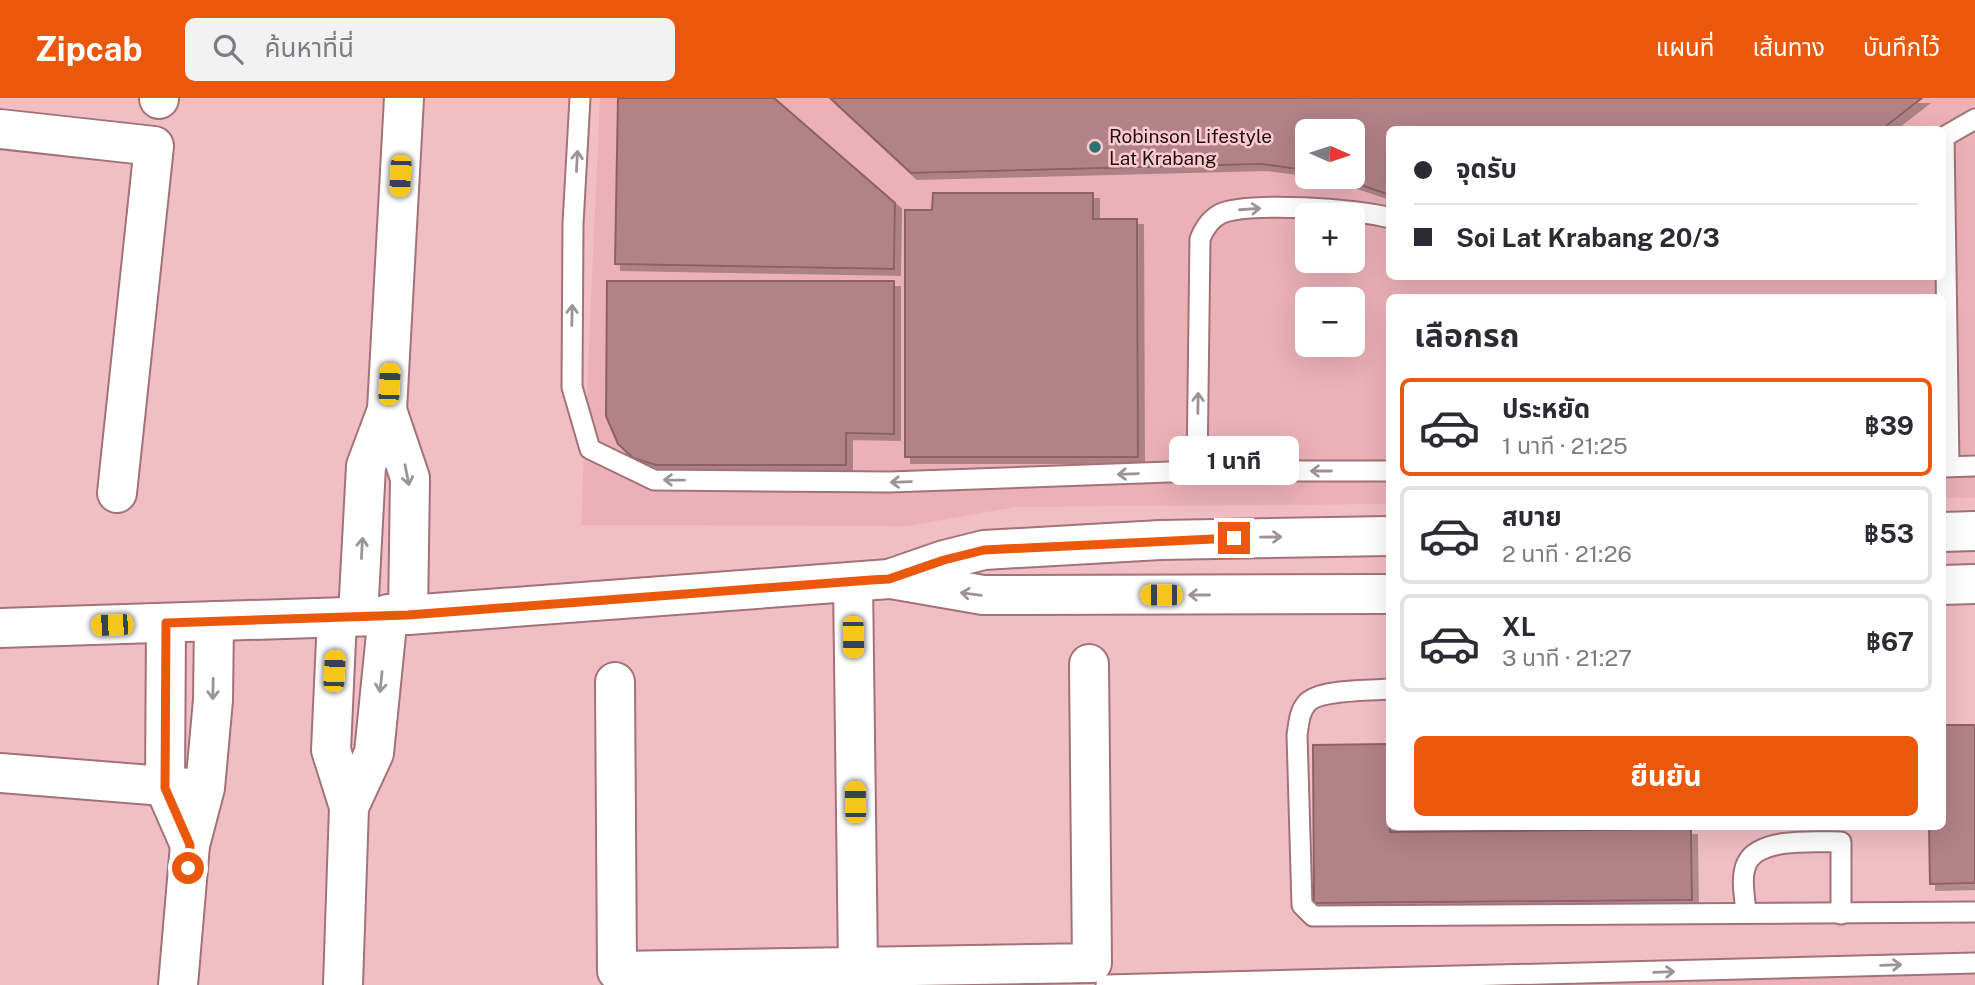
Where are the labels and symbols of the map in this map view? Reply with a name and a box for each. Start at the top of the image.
north arrow [1295,119,1365,189]
place label: Robinson Lifestyle Lat Krabang [1109,125,1272,169]
marker: Robinson Lifestyle Lat Krabang [1087,139,1103,155]
one-way arrow [570,150,583,173]
car [389,154,412,198]
one-way arrow [1238,202,1261,215]
one-way arrow [565,303,579,326]
car [378,362,401,406]
one-way arrow [1191,392,1204,415]
callout: 1 นาที [1169,436,1299,486]
one-way arrow [401,463,415,486]
one-way arrow [1310,464,1333,478]
one-way arrow [1117,467,1140,480]
one-way arrow [662,473,685,487]
one-way arrow [890,475,913,489]
route end [1218,522,1250,554]
one-way arrow [1259,531,1282,544]
one-way arrow [355,537,368,560]
car [1141,585,1183,606]
one-way arrow [961,587,983,600]
one-way arrow [1188,588,1211,602]
car [91,614,134,636]
car [843,616,864,658]
car [323,649,346,693]
one-way arrow [375,670,388,693]
one-way arrow [206,678,220,701]
car [845,781,866,823]
route start [172,852,204,884]
one-way arrow [1880,959,1903,972]
one-way arrow [1652,965,1675,979]

